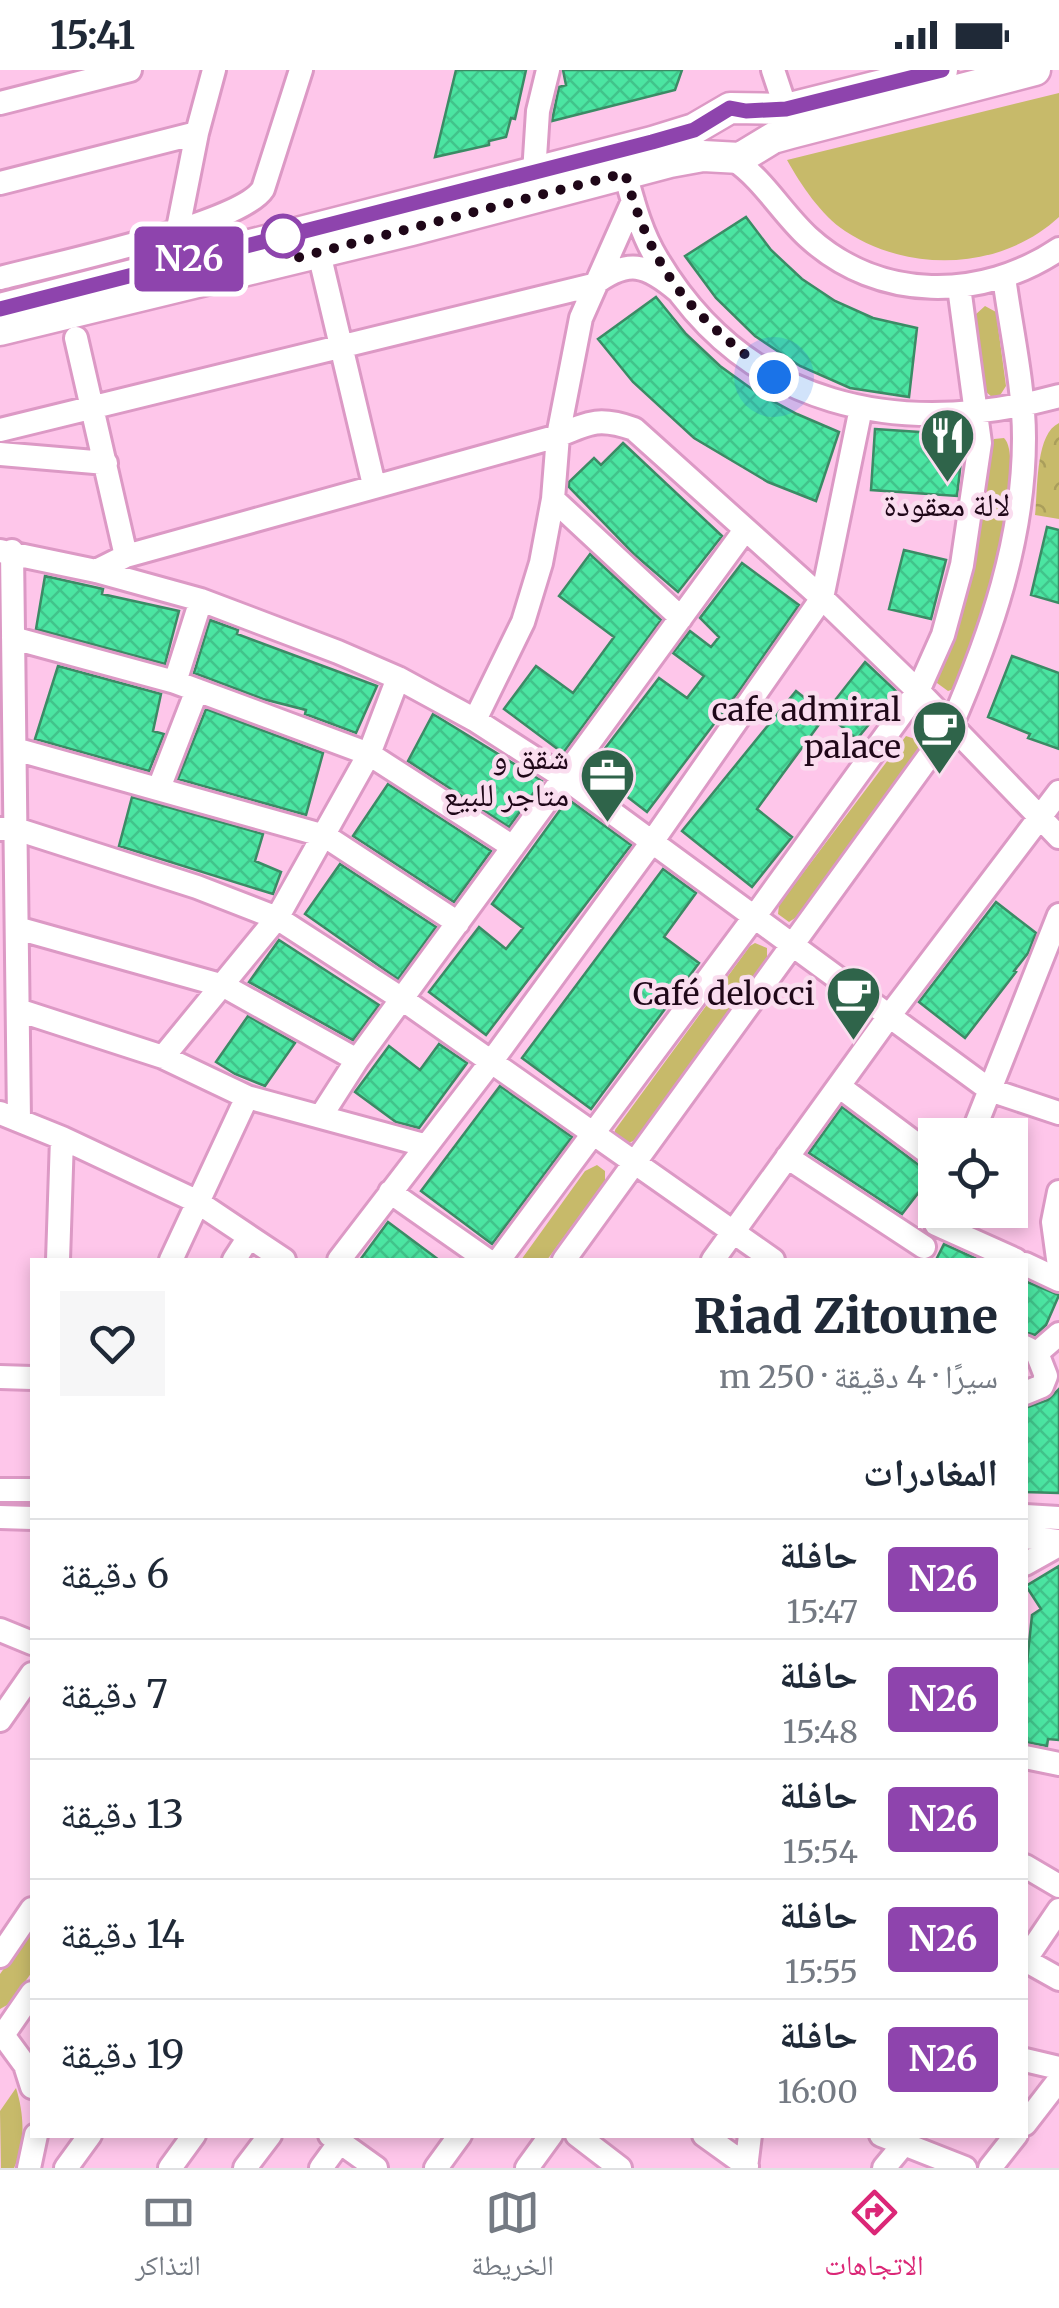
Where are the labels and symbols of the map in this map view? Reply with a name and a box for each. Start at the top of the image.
unlabelled marker [262,215,304,257]
line badge: N26 [132,226,246,292]
your location [749,352,799,402]
restaurant icon: لالة معقودة [917,406,977,485]
place label: لالة معقودة [884,485,1010,525]
place label: cafe admiral palace [711,690,901,767]
cafe icon: cafe admiral palace [910,698,970,777]
place label: شقق و متاجر للبيع [443,738,569,815]
office icon: شقق و متاجر للبيع [578,746,638,825]
cafe icon: Café delocci [824,964,884,1043]
place label: Café delocci [633,974,815,1014]

